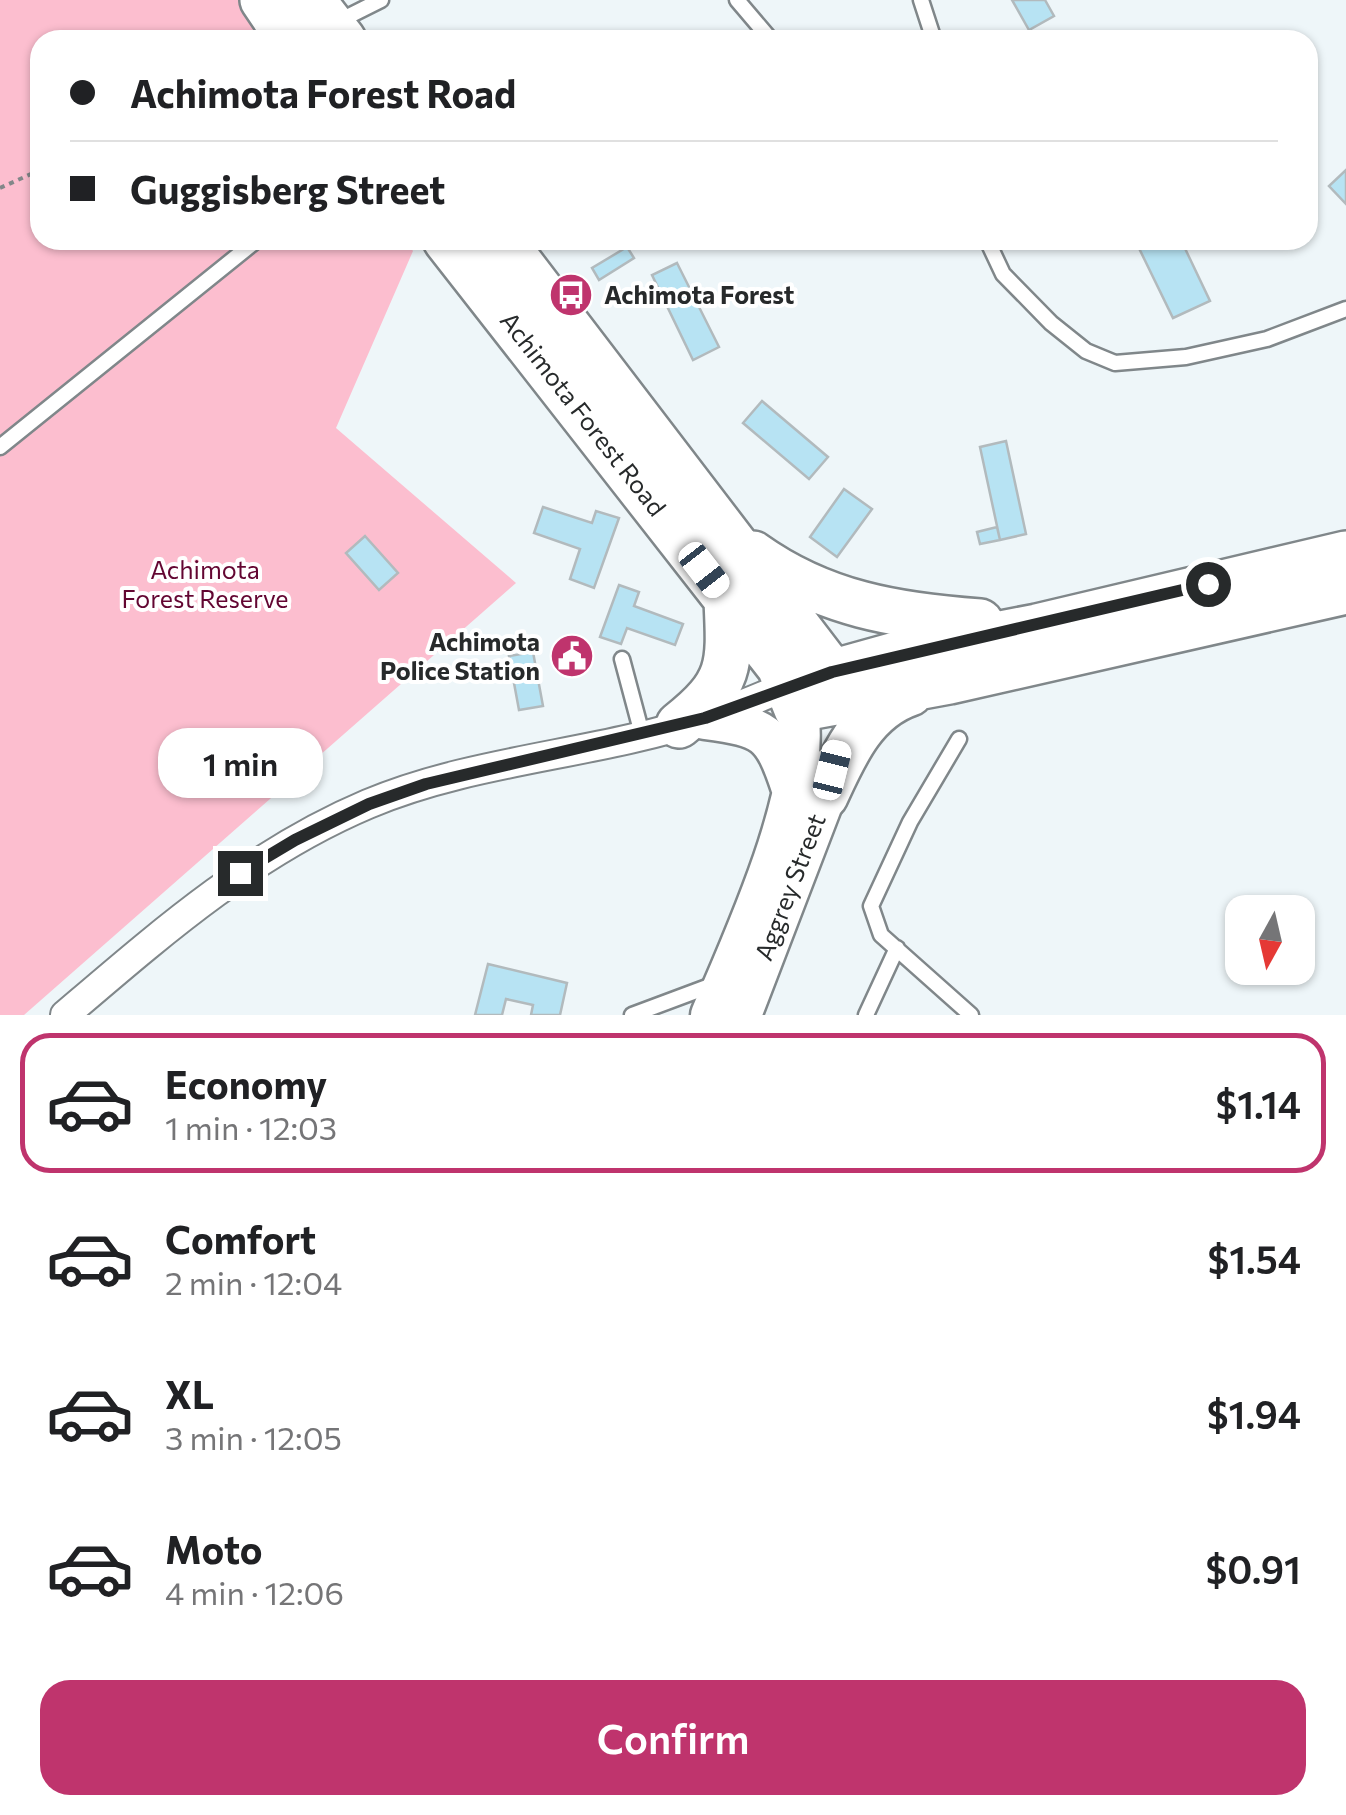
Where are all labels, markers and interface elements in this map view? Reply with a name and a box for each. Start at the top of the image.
text: Achimota Forest Road [130,69,516,116]
text: Guggisberg Street [130,165,445,212]
bus stop icon: Achimota Forest [548,272,594,318]
place label: Achimota Forest [604,279,794,309]
street label: Achimota Forest Road [495,305,673,521]
car [674,537,734,603]
park label: Achimota Forest Reserve [121,554,289,613]
route start [1186,562,1231,607]
place label: Achimota Police Station [380,626,540,685]
public building icon: Achimota Police Station [549,633,595,679]
callout: 1 min [158,728,322,798]
car [810,737,854,803]
text: 1 min [203,743,278,783]
street label: Aggrey Street [747,809,831,964]
route end [218,851,263,896]
north arrow [1225,895,1315,985]
map controls [1225,895,1315,985]
icon: car [45,1058,135,1148]
text: Economy [165,1060,327,1107]
text: $1.14 [1216,1080,1301,1127]
text: 1 min · 12:03 [165,1107,337,1147]
icon: car [45,1213,135,1303]
text: Comfort [165,1215,316,1262]
text: $1.54 [1208,1235,1301,1282]
text: 2 min · 12:04 [165,1262,342,1302]
icon: car [45,1368,135,1458]
text: XL [165,1370,214,1417]
text: $1.94 [1207,1390,1301,1437]
text: 3 min · 12:05 [165,1417,342,1457]
icon: car [45,1523,135,1613]
text: Moto [165,1525,263,1572]
text: $0.91 [1205,1545,1301,1592]
text: 4 min · 12:06 [165,1572,344,1612]
button: Confirm [40,1680,1306,1795]

